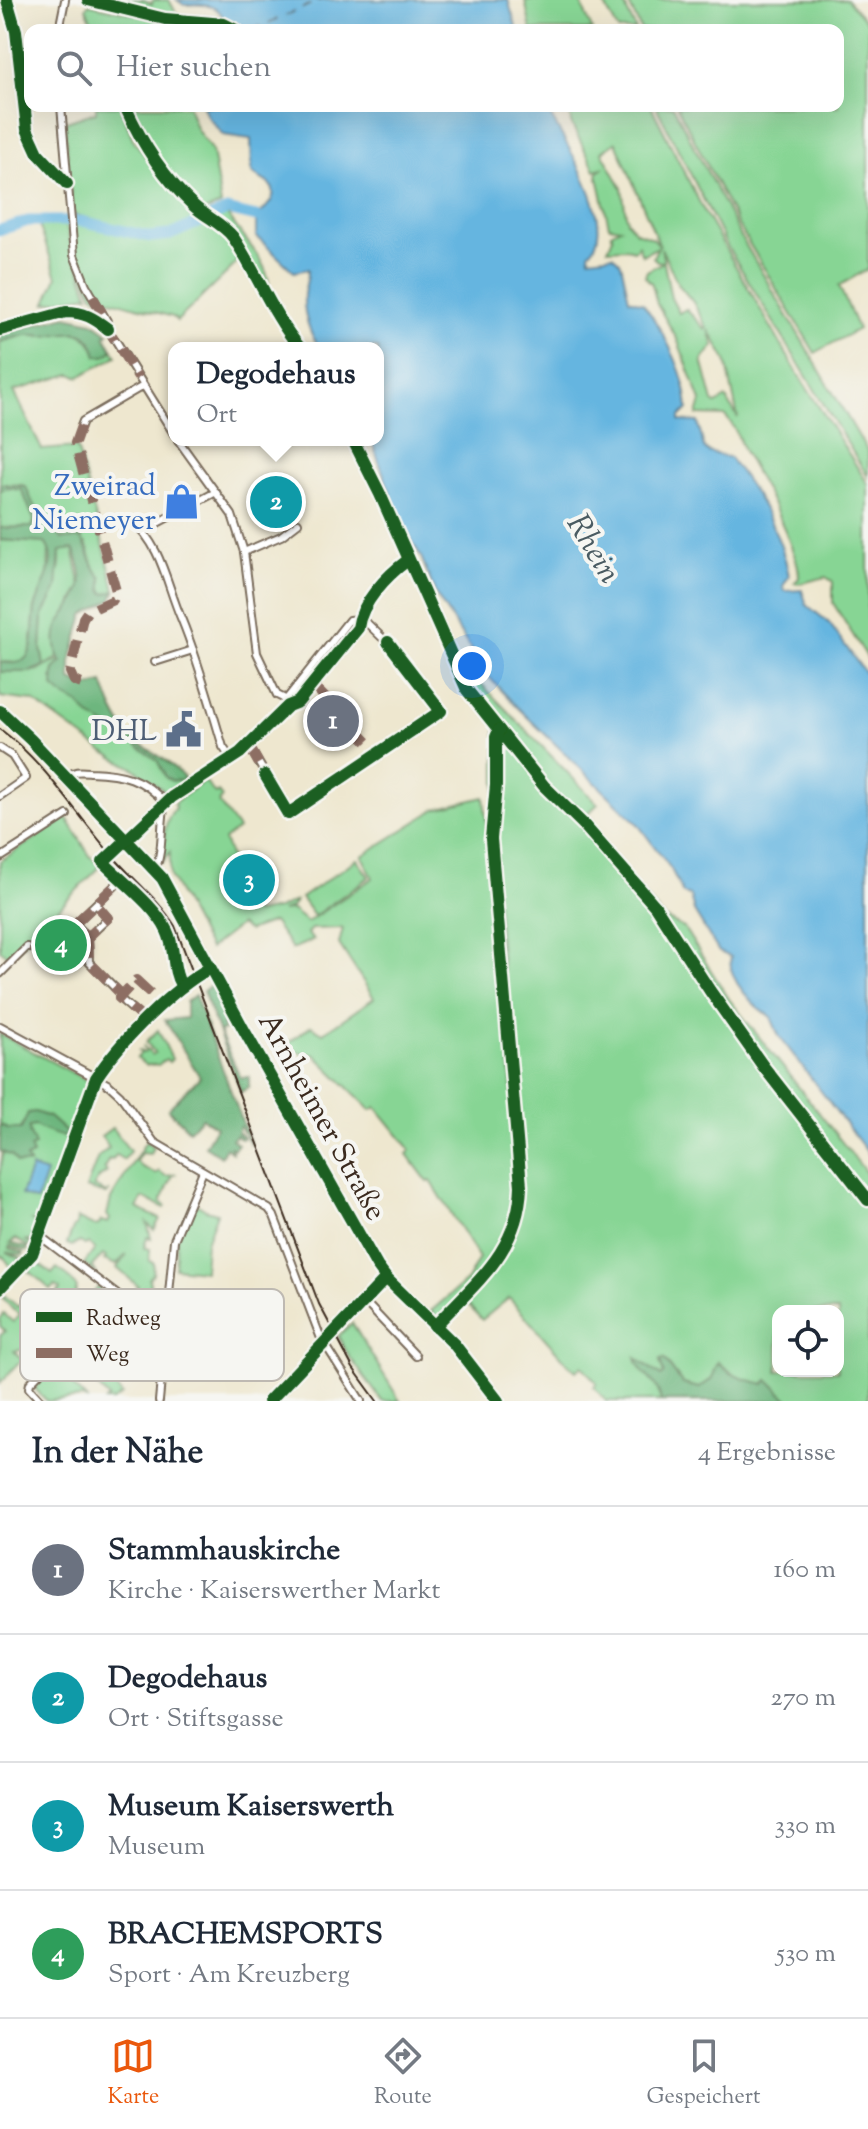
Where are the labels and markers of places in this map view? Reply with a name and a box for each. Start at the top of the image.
place label: Zweirad Niemeyer [32,466,156,543]
pin: 2 [250,472,302,532]
shop icon: Zweirad Niemeyer [163,483,201,521]
pin: 1 [307,691,359,751]
place label: DHL [91,711,157,754]
public building icon: DHL [164,711,202,749]
pin: 3 [223,850,275,910]
pin: 4 [35,915,87,975]

